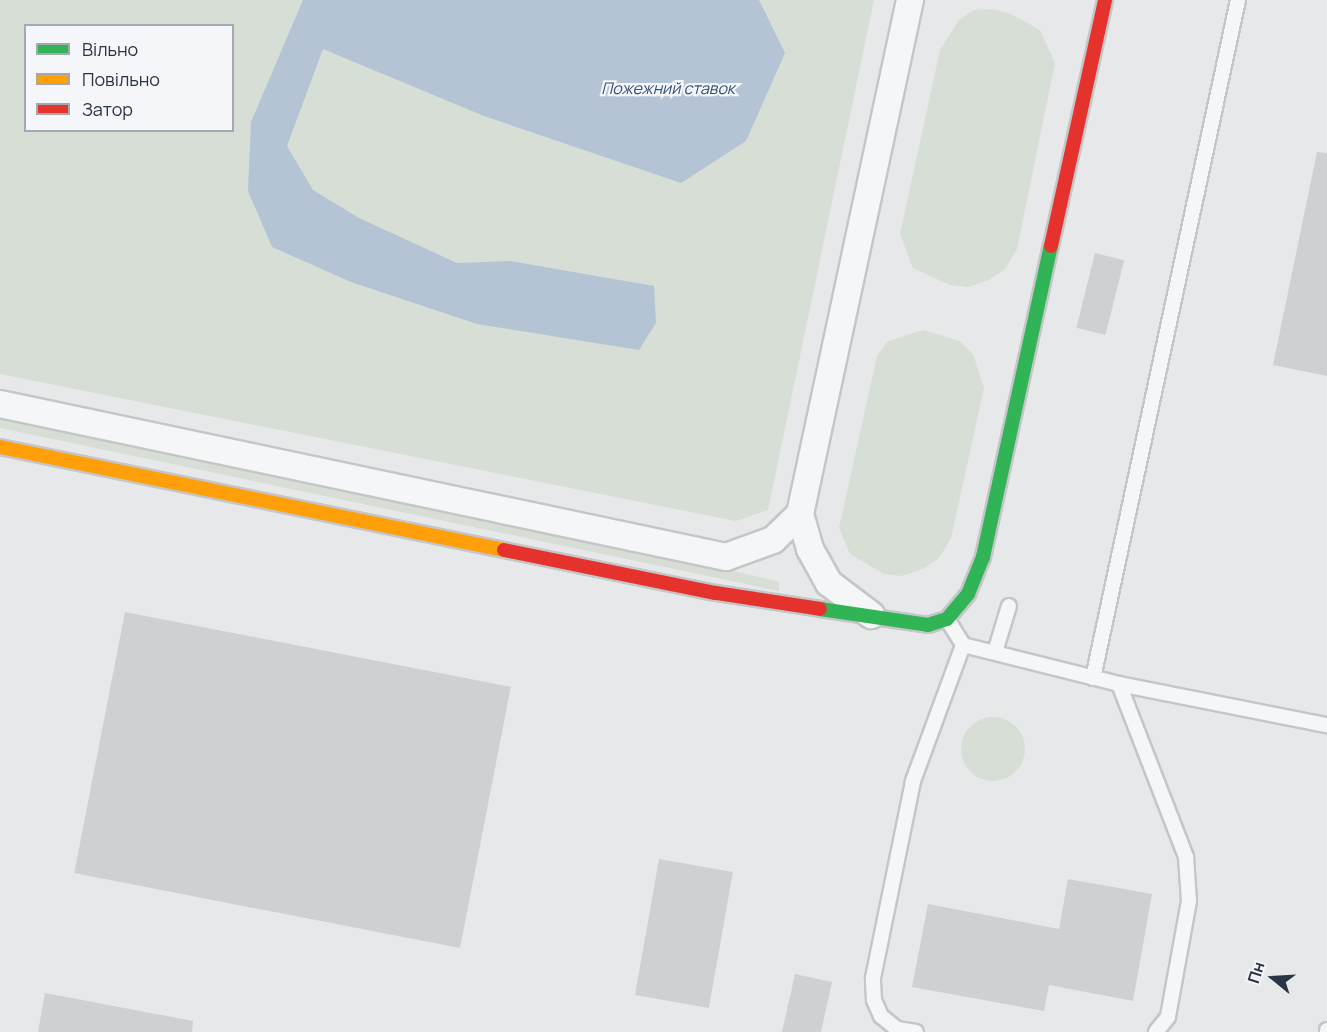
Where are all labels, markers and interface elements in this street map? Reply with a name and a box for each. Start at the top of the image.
legend [24,24,234,132]
text: Вільно [82,37,138,61]
text: Повільно [82,67,160,91]
water label: Пожежний ставок [601,78,735,98]
text: Затор [82,97,133,121]
north arrow [1243,948,1303,1008]
text: Пн [1242,959,1270,986]

